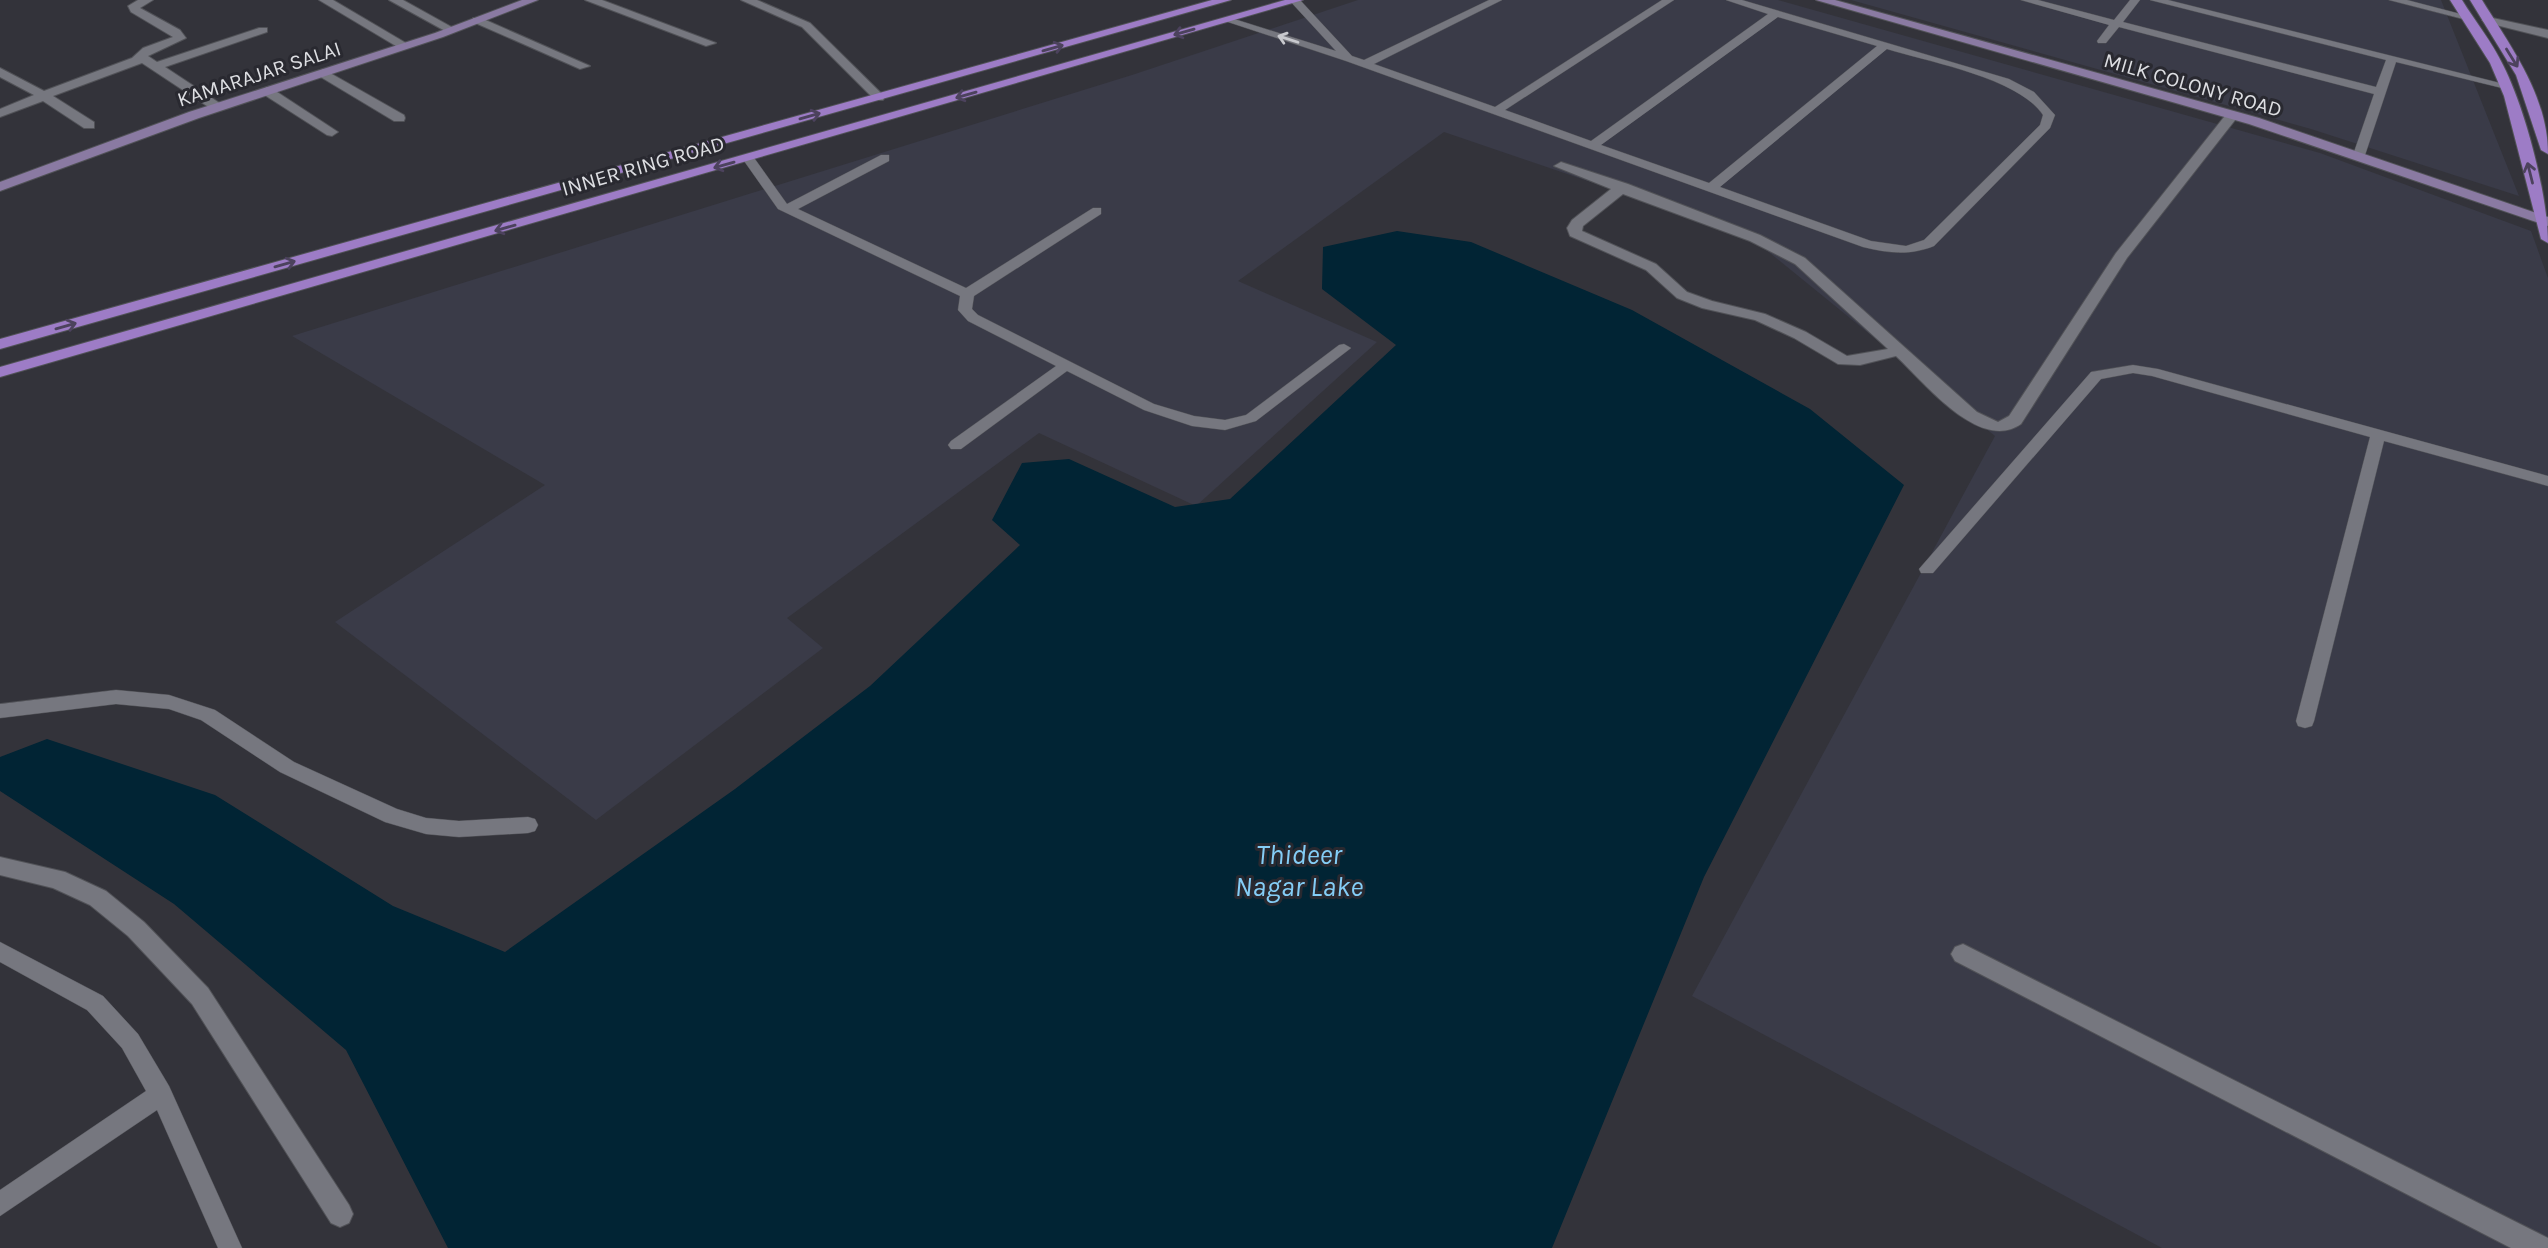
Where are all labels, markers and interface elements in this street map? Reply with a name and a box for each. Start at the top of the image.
one-way arrow [1174,26,1196,39]
one-way arrow [1278,32,1300,44]
street label: KAMARAJAR SALAI [174,36,344,112]
one-way arrow [1042,41,1064,54]
one-way arrow [2505,47,2519,67]
street label: MILK COLONY ROAD [2101,48,2285,122]
one-way arrow [955,89,977,102]
one-way arrow [799,109,821,122]
street label: INNER RING ROAD [559,131,727,201]
one-way arrow [713,159,736,172]
one-way arrow [2523,162,2536,185]
one-way arrow [494,222,516,235]
one-way arrow [274,257,296,270]
one-way arrow [55,318,77,331]
water label: Thideer Nagar Lake [1235,838,1363,903]

